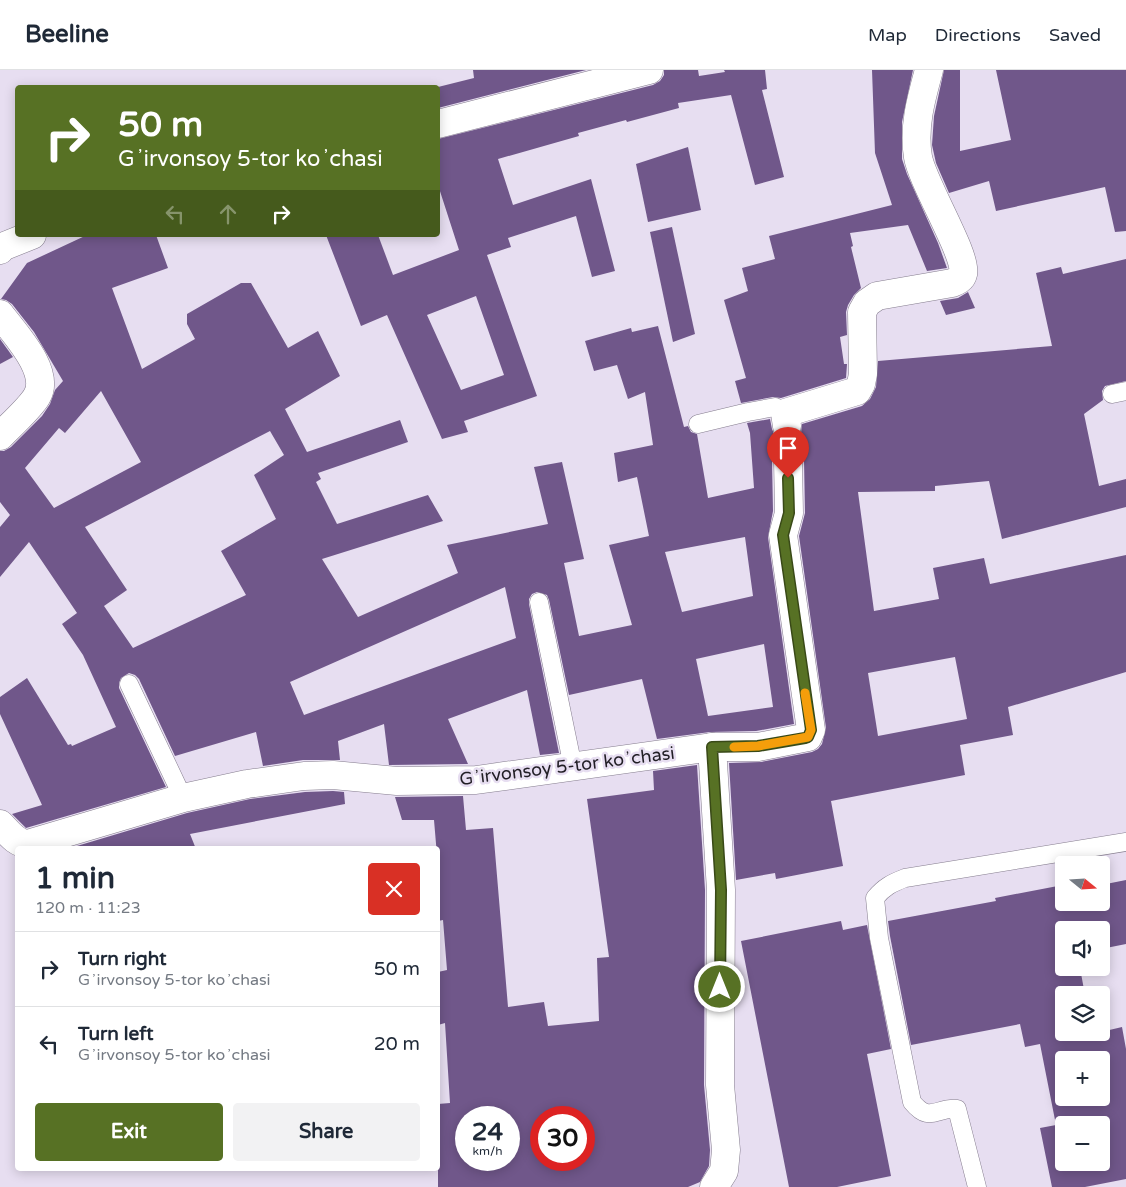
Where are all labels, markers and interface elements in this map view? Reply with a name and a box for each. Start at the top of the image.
text: Beeline [25,20,109,49]
text: Map [868,24,907,46]
text: Directions [935,24,1021,46]
text: Saved [1049,24,1101,46]
text: 50 m [118,104,203,146]
icon: right [35,105,100,170]
text: Gʼirvonsoy 5-tor koʼchasi [118,146,383,172]
icon: left [161,200,189,228]
icon: ahead [214,200,242,228]
icon: right [267,200,295,228]
pin [767,427,809,478]
icon: arrive [774,434,802,462]
street label: Gʼirvonsoy 5-tor koʼchasi [458,742,676,790]
north arrow [1055,856,1110,911]
map controls [1055,856,1110,1171]
text: 1 min [35,860,115,897]
button: close [368,863,420,915]
text: 120 m · 11:23 [35,898,141,918]
button: sound [1055,921,1110,976]
text: Turn right [78,948,166,970]
icon: right [35,955,63,983]
text: 50 m [374,958,420,980]
position arrow [693,960,745,1012]
text: Gʼirvonsoy 5-tor koʼchasi [78,970,271,990]
button: layers [1055,986,1110,1041]
text: Turn left [78,1023,154,1045]
icon: left [35,1030,63,1058]
text: 20 m [374,1033,420,1055]
text: Gʼirvonsoy 5-tor koʼchasi [78,1045,271,1065]
button: + [1055,1051,1110,1106]
button: Exit [35,1103,223,1161]
button: Share [233,1103,420,1161]
speed limit sign: 30 [530,1106,595,1171]
button: − [1055,1116,1110,1171]
text: 24 [472,1117,503,1147]
text: km/h [472,1144,503,1158]

